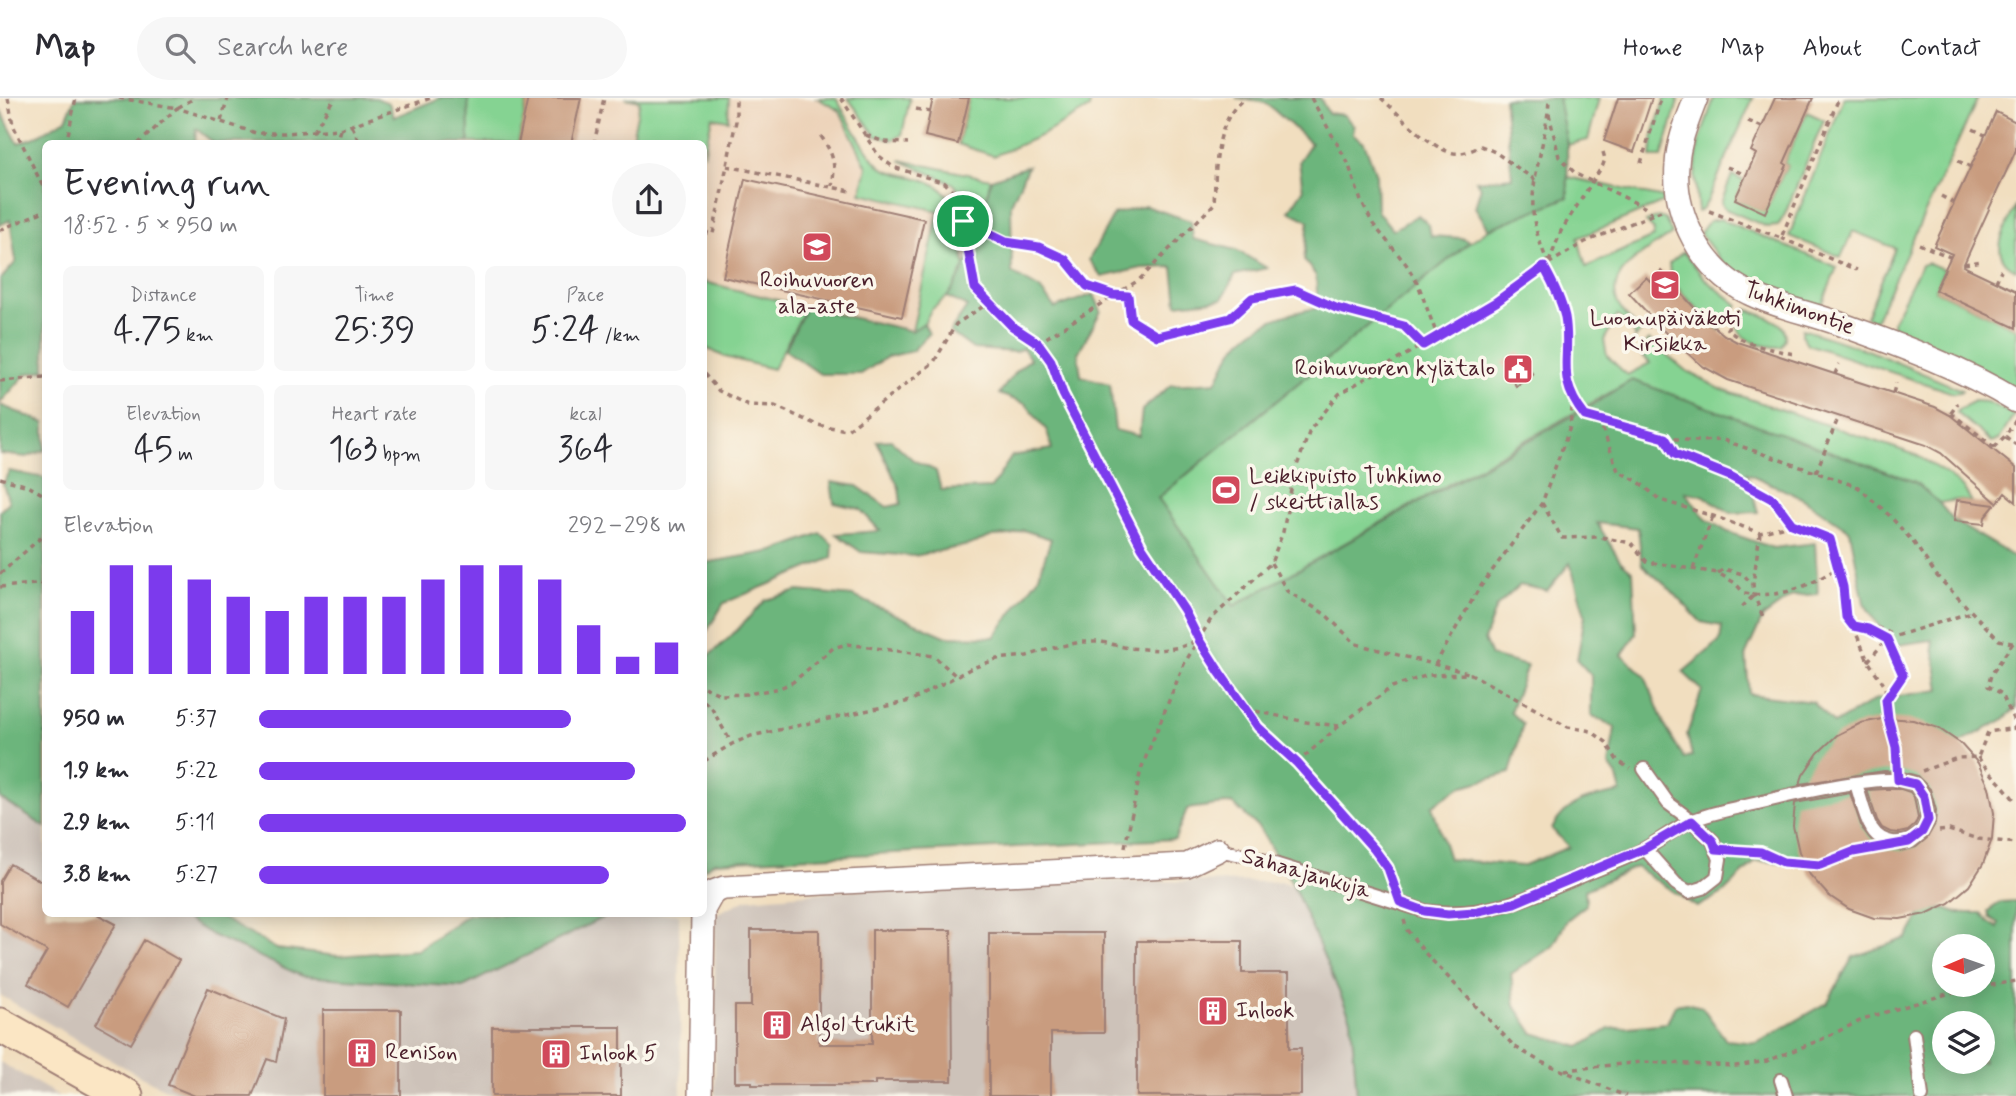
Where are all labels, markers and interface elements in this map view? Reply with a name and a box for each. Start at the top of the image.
search box [137,17,627,80]
text: Map [35,26,95,70]
icon: search [161,29,199,67]
text: Search here [217,31,348,65]
text: Home [1623,33,1683,64]
text: Map [1721,33,1765,64]
text: About [1803,33,1862,64]
text: Contact [1900,33,1981,64]
text: Evening run [63,160,270,209]
button: share [612,163,686,237]
pin [933,191,993,251]
icon: arrive [944,202,982,240]
text: 18:52 · 5 × 950 m [63,211,238,241]
school or university icon: Roihuvuoren ala-aste [800,230,834,264]
place label: Roihuvuoren ala-aste [760,266,874,322]
school or university icon: Luomupäiväkoti Kirsikka [1648,268,1682,302]
street label: Tuhkimontie [1740,275,1858,343]
text: Distance [130,283,197,308]
text: Time [355,283,394,308]
text: Pace [567,283,604,308]
place label: Luomupäiväkoti Kirsikka [1590,304,1740,360]
text: 4.75 [113,308,181,354]
text: 25:39 [334,308,415,354]
text: 5:24 [531,308,599,354]
text: km [181,323,214,348]
text: /km [599,323,640,348]
public building icon: Roihuvuoren kylätalo [1501,352,1535,386]
place label: Roihuvuoren kylätalo [1295,354,1495,384]
text: Elevation [126,402,201,427]
text: Heart rate [332,402,417,427]
text: kcal [570,402,601,427]
text: 45 [134,427,173,473]
text: 163 [328,427,377,473]
text: 364 [558,427,613,473]
text: m [173,442,193,467]
text: bpm [377,442,421,467]
place label: Leikkipuisto Tuhkimo / skeittiallas [1249,462,1442,518]
sports icon: Leikkipuisto Tuhkimo / skeittiallas [1209,473,1243,507]
text: Elevation [63,511,154,541]
text: 292–298 m [568,511,686,541]
text: 950 m [63,704,125,734]
text: 5:37 [175,704,217,734]
text: 1.9 km [63,756,129,786]
text: 5:22 [175,756,218,786]
text: 2.9 km [63,808,130,838]
text: 5:11 [175,808,215,838]
street label: Sahaajankuja [1238,841,1374,907]
text: 3.8 km [63,860,131,890]
text: 5:27 [175,860,218,890]
north arrow [1932,934,1995,998]
map controls [1932,934,1995,1074]
building icon: Inlook [1196,994,1230,1028]
place label: Inlook [1236,996,1294,1026]
building icon: Algol trukit [760,1008,794,1042]
place label: Algol trukit [800,1010,916,1042]
button: layers [1932,1011,1995,1074]
building icon: Renison [345,1036,379,1070]
building icon: Inlook 5 [539,1037,573,1071]
place label: Renison [385,1038,458,1068]
place label: Inlook 5 [579,1039,657,1069]

